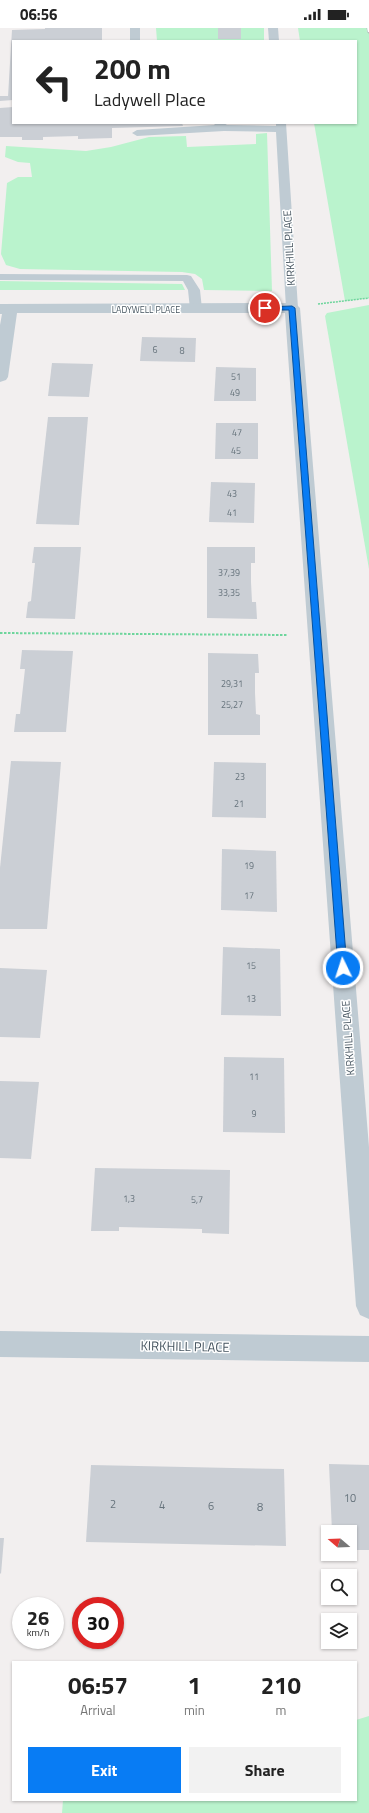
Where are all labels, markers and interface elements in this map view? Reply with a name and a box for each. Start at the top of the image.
text: 06:56 [20,3,57,26]
text: 200 m [94,47,171,90]
icon: left [28,56,80,108]
text: Ladywell Place [94,86,206,113]
street label: KIRKHILL PLACE [279,210,299,286]
pin [248,291,282,325]
icon: arrive [254,297,276,319]
street label: LADYWELL PLACE [112,303,180,316]
house number: 6 [152,343,158,356]
house number: 8 [179,344,185,357]
house number: 51 [231,370,241,383]
house number: 49 [230,386,240,399]
house number: 47 [232,426,242,439]
house number: 45 [231,444,241,457]
house number: 43 [227,487,237,500]
house number: 41 [227,506,237,519]
house number: 37,39 [218,566,240,579]
house number: 33,35 [218,586,240,599]
house number: 29,31 [221,677,243,690]
house number: 25,27 [221,698,243,711]
house number: 23 [235,770,245,783]
house number: 21 [234,797,244,810]
house number: 19 [244,859,254,872]
house number: 17 [244,889,254,902]
position arrow [322,947,364,989]
house number: 15 [246,959,256,972]
house number: 13 [246,992,256,1005]
street label: KIRKHILL PLACE [337,1000,359,1076]
house number: 11 [249,1070,259,1083]
house number: 9 [251,1107,257,1120]
house number: 1,3 [123,1192,135,1205]
house number: 5,7 [191,1193,203,1206]
street label: KIRKHILL PLACE [140,1335,230,1357]
house number: 10 [344,1490,356,1506]
house number: 2 [110,1496,116,1512]
house number: 4 [159,1497,165,1513]
house number: 6 [208,1498,214,1514]
house number: 8 [257,1499,263,1515]
north arrow [321,1525,357,1561]
map controls [321,1525,357,1649]
button: search [321,1569,357,1605]
speed limit sign: 30 [72,1597,124,1649]
text: 26 [27,1602,49,1633]
button: layers [321,1613,357,1649]
text: km/h [27,1625,49,1640]
text: 06:57 [68,1667,128,1703]
text: 1 [188,1667,201,1703]
text: 210 [261,1667,301,1703]
text: Arrival [80,1700,116,1720]
text: min [184,1700,205,1720]
text: m [275,1700,286,1720]
button: Exit [28,1747,181,1793]
button: Share [189,1747,341,1793]

